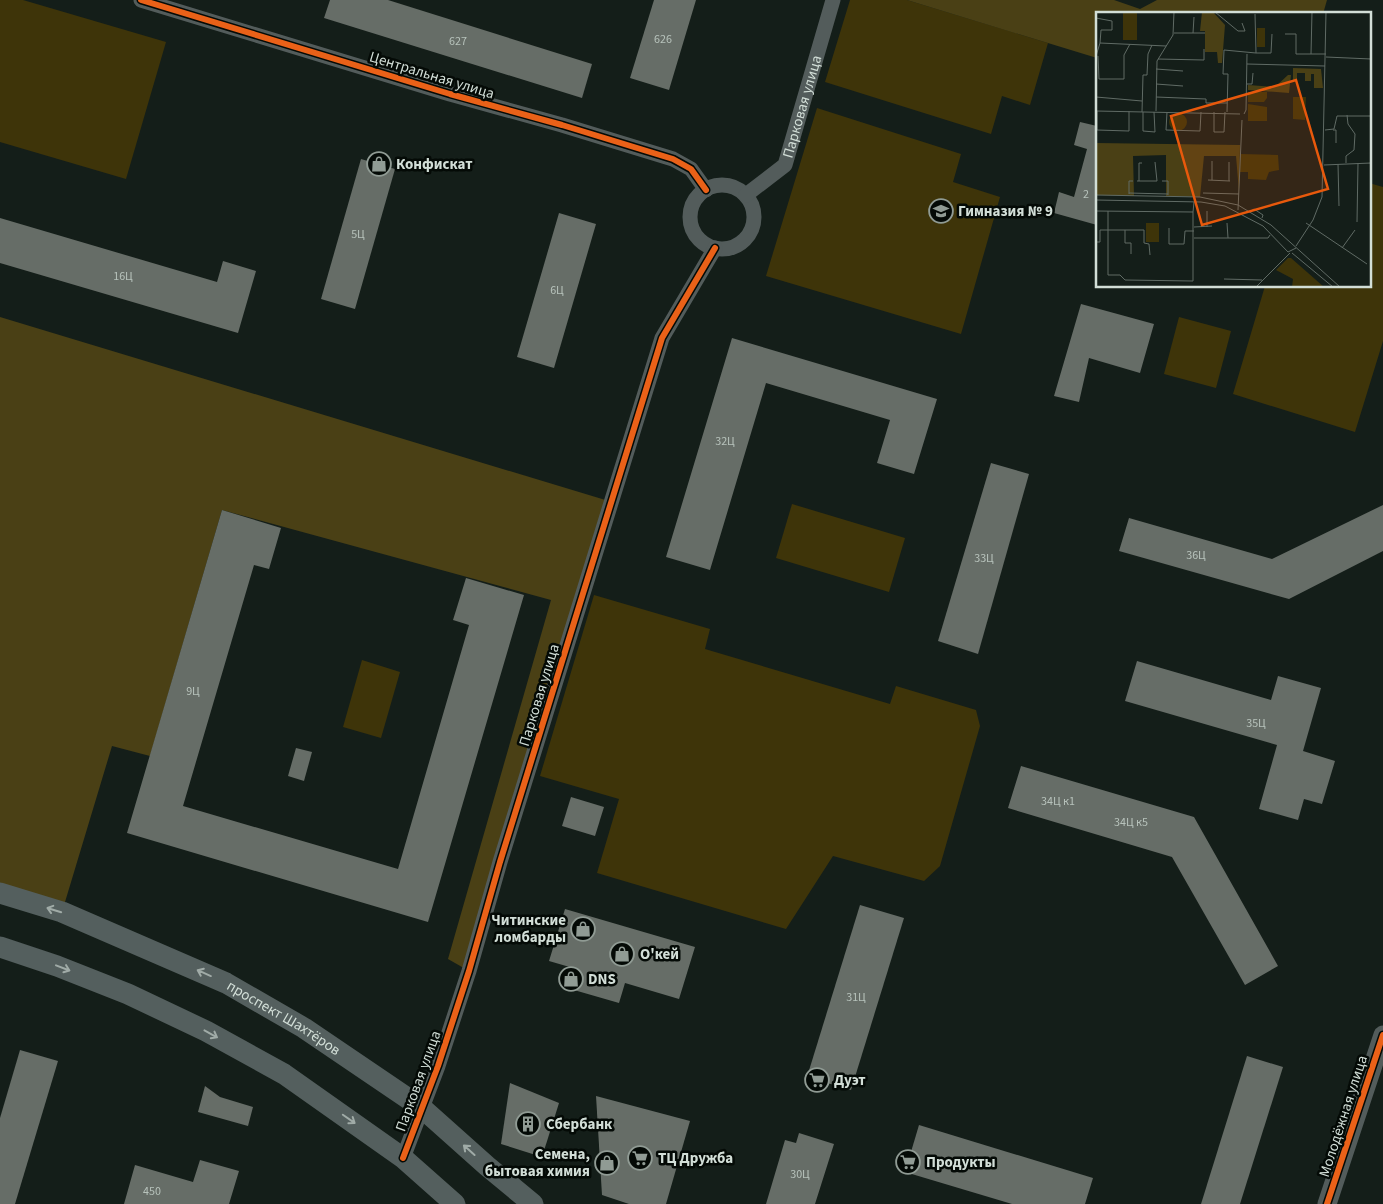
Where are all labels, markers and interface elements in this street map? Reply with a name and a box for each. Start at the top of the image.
inset map [1096,12,1370,288]
house number: 626 [654,31,672,48]
house number: 627 [449,33,467,50]
street label: Центральная улица [367,46,497,104]
street label: Парковая улица [778,53,827,161]
shop icon: Конфискат [366,151,392,177]
place label: Конфискат [396,154,473,175]
house number: 2 [1083,186,1089,203]
school or university icon: Гимназия № 9 [928,198,954,224]
place label: Гимназия № 9 [958,201,1053,222]
house number: 5Ц [351,226,365,243]
house number: 16Ц [113,268,133,285]
house number: 6Ц [550,282,564,299]
house number: 32Ц [715,433,735,450]
house number: 36Ц [1186,547,1206,564]
house number: 33Ц [974,550,994,567]
street label: Парковая улица [514,641,565,749]
house number: 9Ц [186,683,200,700]
house number: 35Ц [1246,715,1266,732]
house number: 34Ц к1 [1041,793,1075,810]
house number: 34Ц к5 [1114,814,1148,831]
one-way arrow [47,904,63,914]
place label: Читинские ломбарды [491,910,566,948]
shop icon: Читинские ломбарды [570,916,596,942]
shop icon: О'кей [609,941,635,967]
place label: О'кей [640,944,679,965]
one-way arrow [55,964,70,973]
shop icon: DNS [558,966,584,992]
one-way arrow [197,968,212,978]
place label: DNS [588,969,616,990]
street label: проспект Шахтёров [223,976,345,1061]
house number: 31Ц [846,989,866,1006]
street label: Парковая улица [390,1028,446,1135]
one-way arrow [204,1029,219,1039]
street label: Молодёжная улица [1314,1053,1373,1180]
supermarket icon: Дуэт [804,1067,830,1093]
place label: Дуэт [834,1070,866,1091]
building icon: Сбербанк [515,1111,541,1137]
one-way arrow [342,1114,356,1124]
place label: Сбербанк [546,1114,613,1135]
one-way arrow [462,1144,475,1156]
place label: Семена, бытовая химия [485,1144,590,1182]
supermarket icon: ТЦ Дружба [627,1145,653,1171]
place label: ТЦ Дружба [658,1148,733,1169]
supermarket icon: Продукты [895,1149,921,1175]
shop icon: Семена, бытовая химия [594,1150,620,1176]
place label: Продукты [926,1152,996,1173]
house number: 30Ц [790,1166,810,1183]
house number: 450 [143,1183,161,1200]

